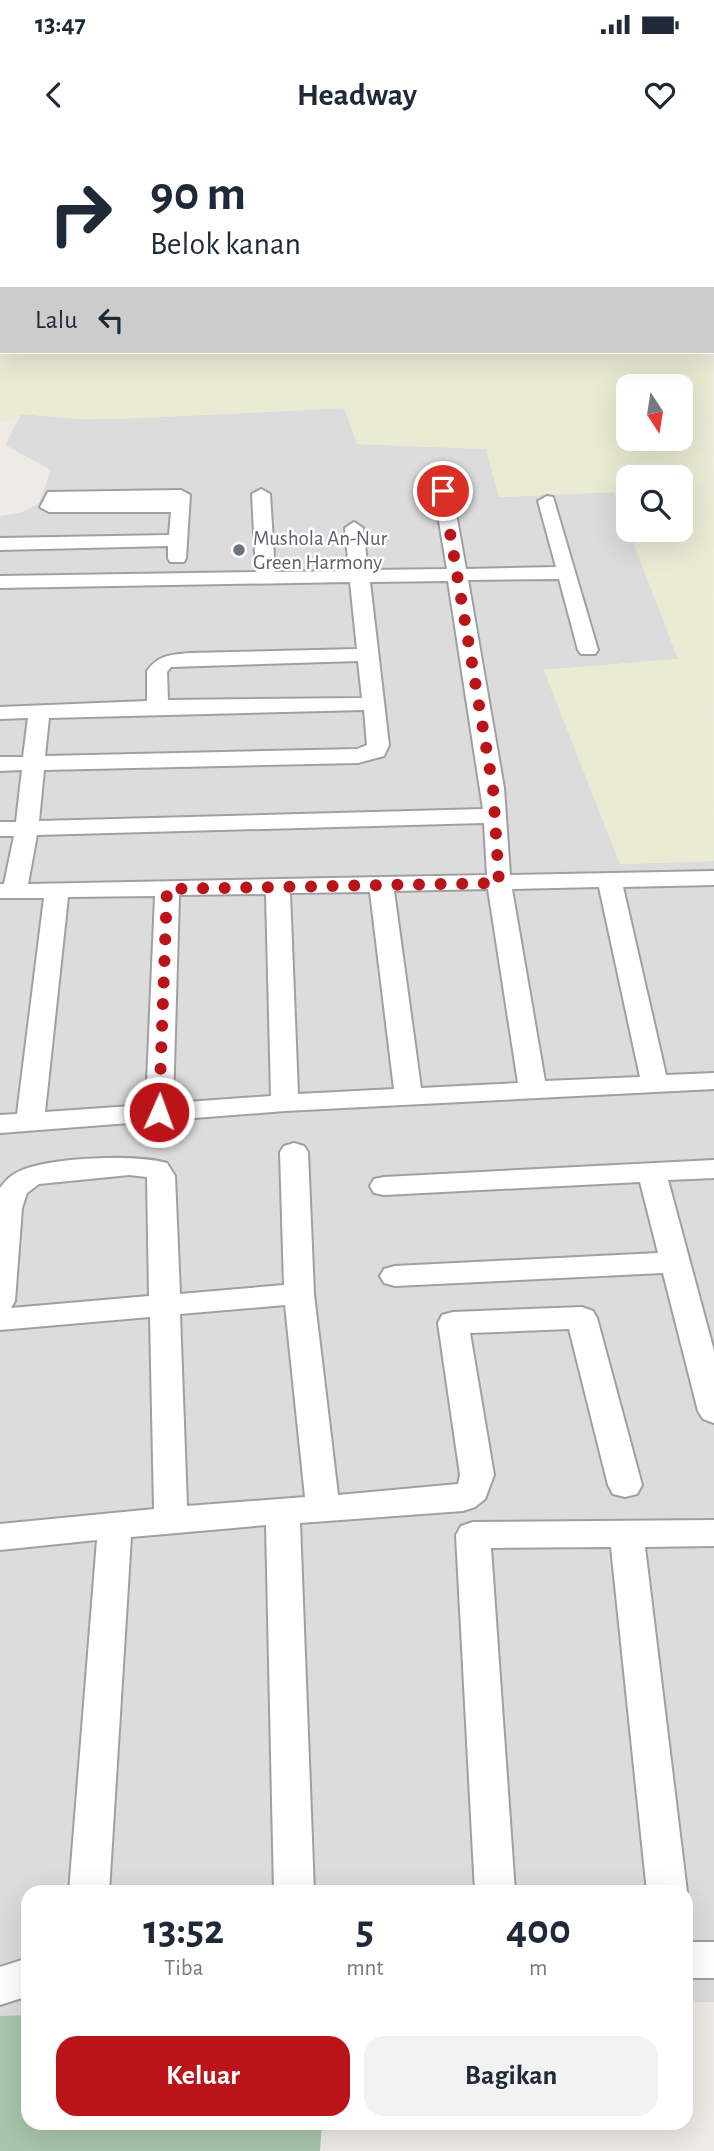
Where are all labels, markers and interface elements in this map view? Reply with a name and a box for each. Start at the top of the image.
text: 13:47 [35,11,86,37]
icon: back [35,76,73,114]
icon: heart [641,76,679,114]
text: Headway [297,79,417,111]
icon: right [35,168,126,259]
text: 90 m [150,170,246,219]
text: Belok kanan [150,228,301,260]
icon: left [92,301,130,339]
text: Lalu [35,307,78,333]
north arrow [616,374,693,452]
map controls [616,374,693,542]
pin [413,461,473,521]
button: search [616,465,693,542]
icon: arrive [424,472,462,510]
place label: Mushola An-Nur Green Harmony [253,528,387,573]
marker: Mushola An-Nur Green Harmony [231,542,247,558]
position arrow [122,1075,196,1149]
text: 13:52 [143,1909,224,1951]
text: 5 [356,1909,374,1951]
text: 400 [506,1909,571,1951]
text: Tiba [164,1957,203,1980]
text: mnt [346,1957,384,1980]
text: m [529,1957,548,1980]
button: Keluar [56,2036,350,2116]
button: Bagikan [364,2036,658,2116]

